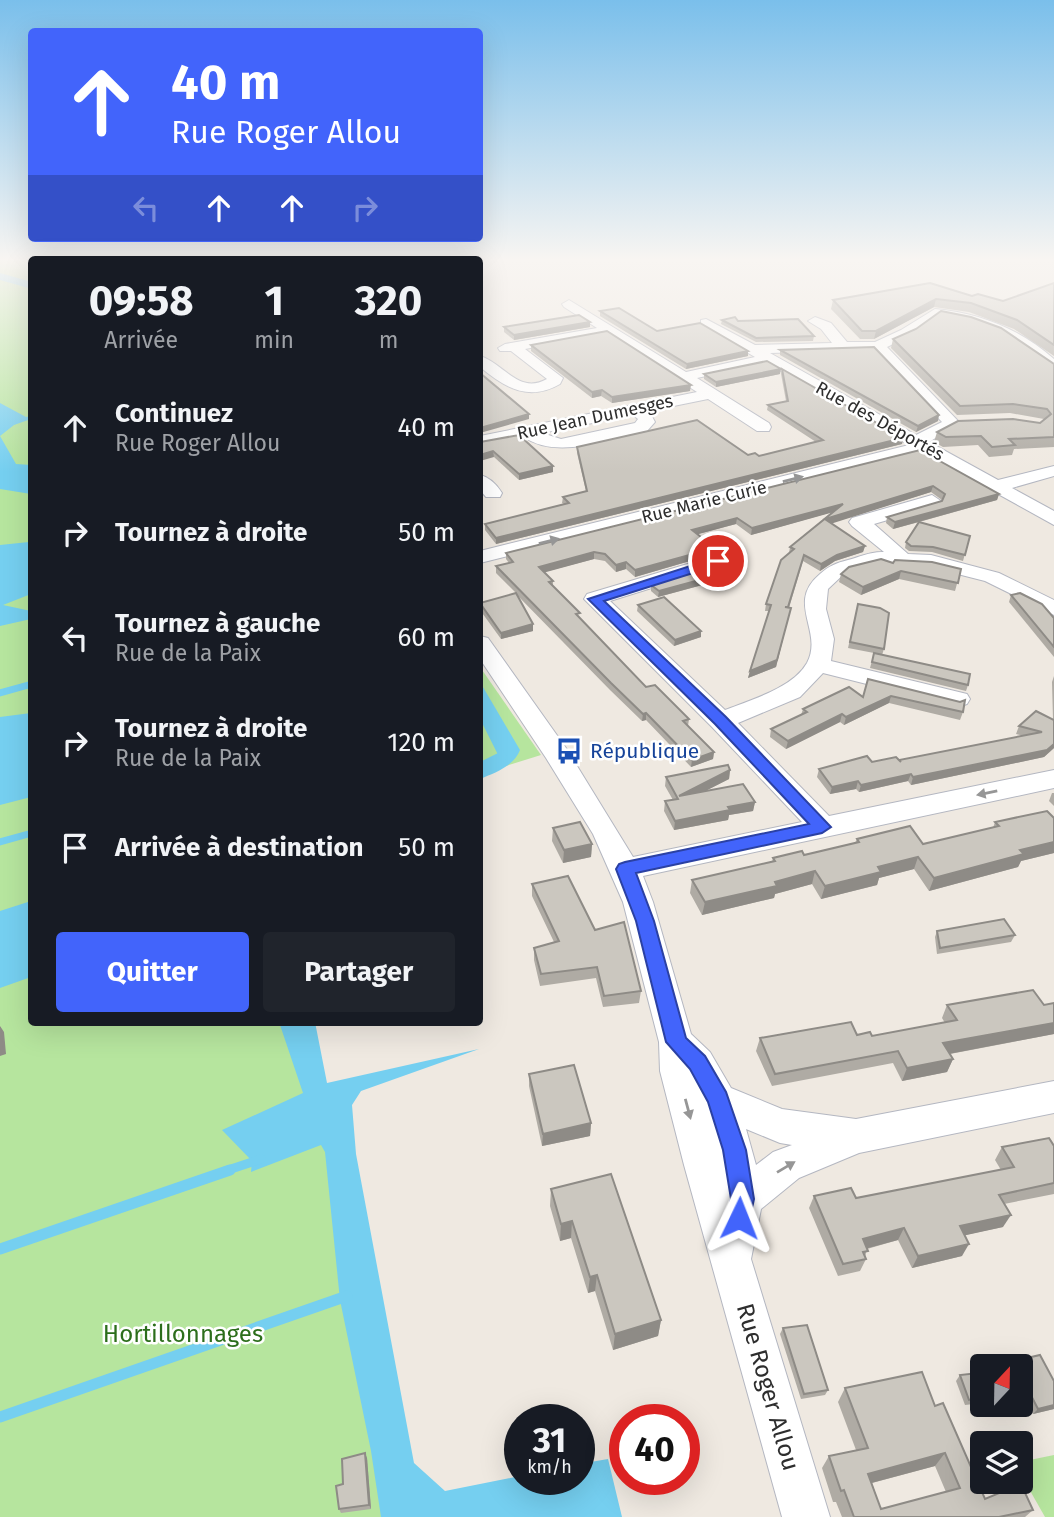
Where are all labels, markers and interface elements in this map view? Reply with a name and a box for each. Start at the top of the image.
text: 40 m [171,53,280,112]
icon: ahead [56,56,147,147]
text: Rue Roger Allou [171,113,401,151]
icon: left [127,189,165,227]
icon: ahead [200,189,238,227]
icon: ahead [273,189,311,227]
icon: right [346,189,384,227]
text: 09:58 [89,276,194,326]
text: 1 [264,276,284,326]
text: 320 [355,276,422,326]
text: Arrivée [104,326,178,354]
text: min [254,326,294,354]
text: m [379,326,398,354]
street label: Rue des Déportés [812,377,948,465]
street label: Rue Jean Dumesges [515,390,675,444]
text: Continuez [115,398,233,429]
icon: ahead [56,409,94,447]
text: 40 m [397,412,455,443]
text: Rue Roger Allou [115,429,280,457]
one-way arrow [782,473,804,484]
street label: Rue Marie Curie [639,476,769,528]
icon: right [56,514,94,552]
text: Tournez à droite [115,517,307,548]
text: 50 m [398,517,455,548]
pin [688,531,748,591]
one-way arrow [539,536,560,546]
icon: arrive [699,542,737,580]
text: Tournez à gauche [115,608,320,639]
icon: left [56,619,94,657]
text: 60 m [397,622,455,653]
text: Rue de la Paix [115,639,261,667]
text: Tournez à droite [115,713,307,744]
icon: right [56,724,94,762]
text: 120 m [387,727,455,758]
bus stop icon: République [554,736,584,766]
place label: République [590,738,699,764]
text: Rue de la Paix [115,744,261,772]
one-way arrow [976,787,998,798]
icon: arrive [56,829,94,867]
text: Arrivée à destination [115,832,364,863]
text: 50 m [398,832,455,863]
button: Quitter [56,932,249,1012]
button: Partager [263,932,455,1012]
one-way arrow [683,1098,694,1120]
one-way arrow [776,1161,796,1174]
position arrow [702,1181,776,1255]
street label: Rue Roger Allou [731,1300,805,1474]
park label: Hortillonnages [103,1320,263,1348]
north arrow [970,1354,1032,1418]
map controls [970,1354,1033,1494]
speed limit sign: 40 [609,1404,700,1495]
text: 31 [533,1419,566,1461]
button: layers [970,1431,1033,1494]
text: km/h [527,1456,572,1478]

